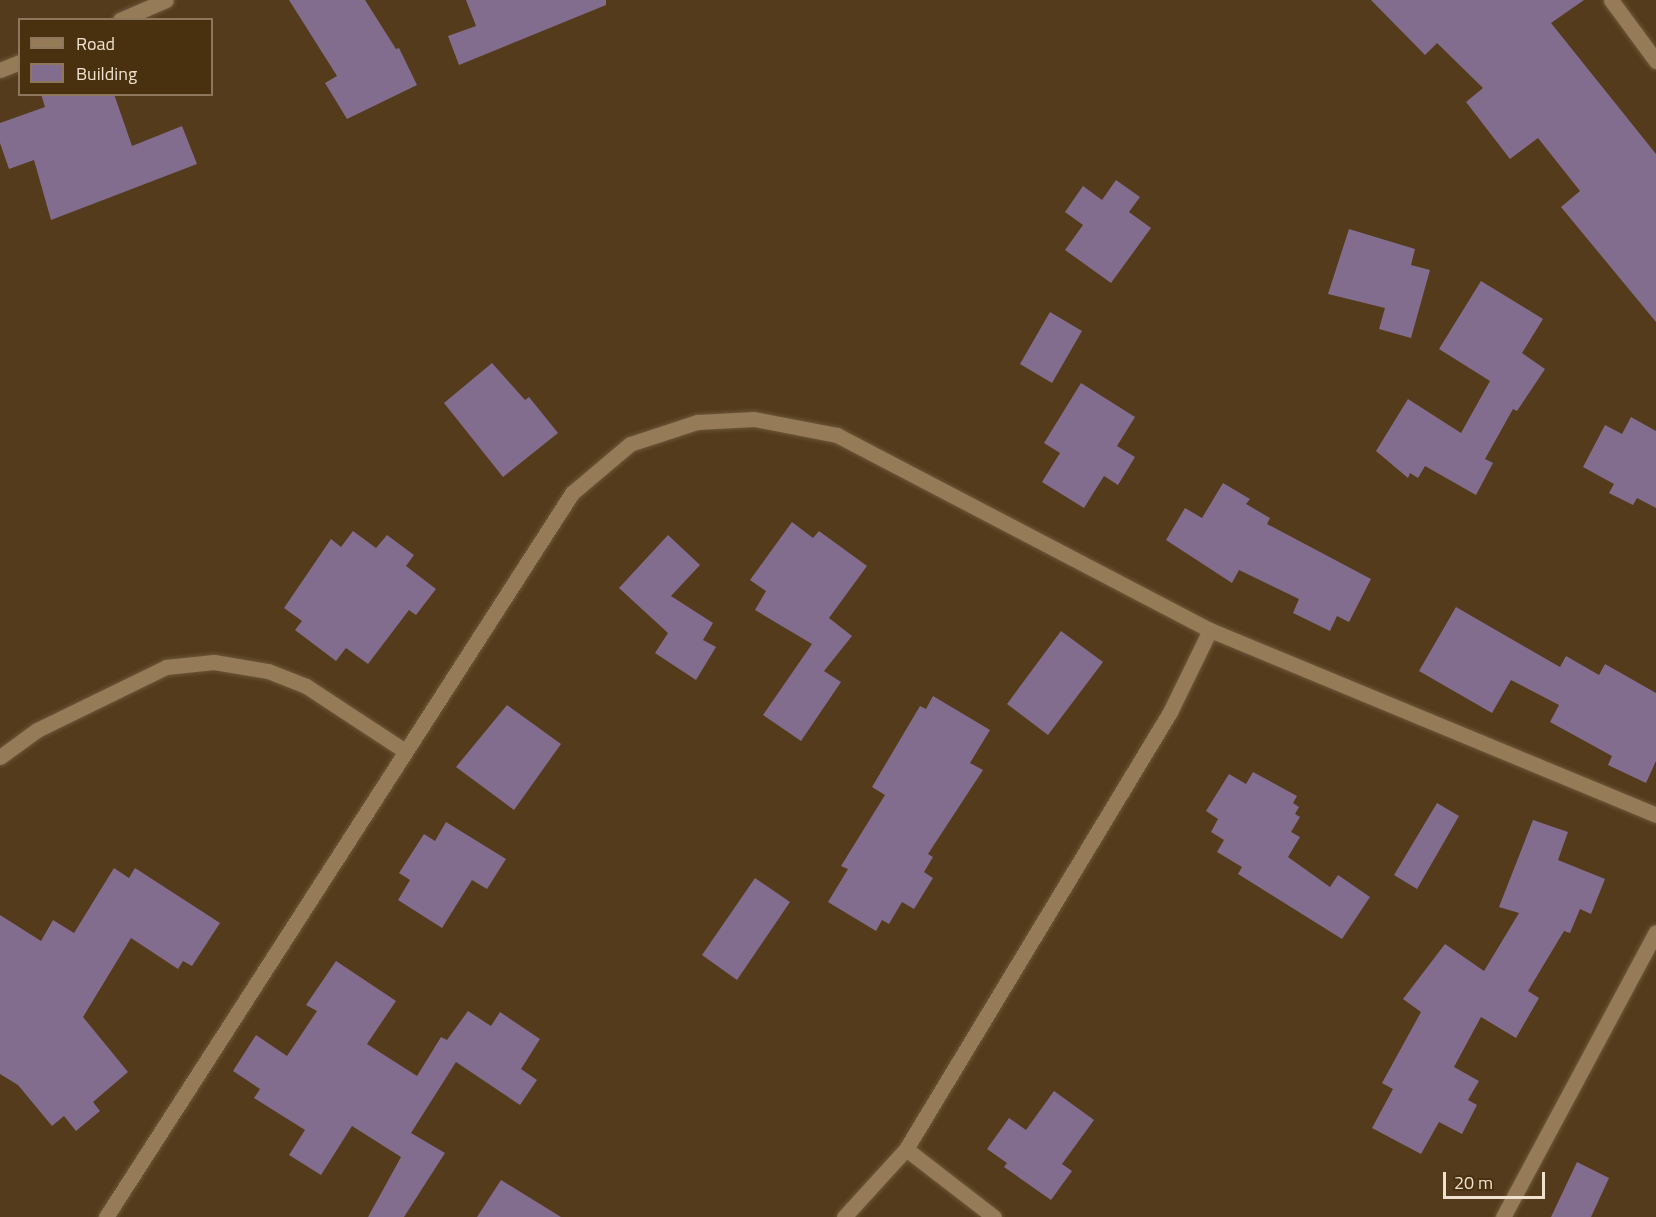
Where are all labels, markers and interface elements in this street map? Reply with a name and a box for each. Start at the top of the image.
legend [18,18,213,96]
text: Road [76,30,115,57]
text: Building [76,60,137,87]
scale bar [1446,1160,1548,1198]
text: 20 m [1454,1169,1493,1196]

